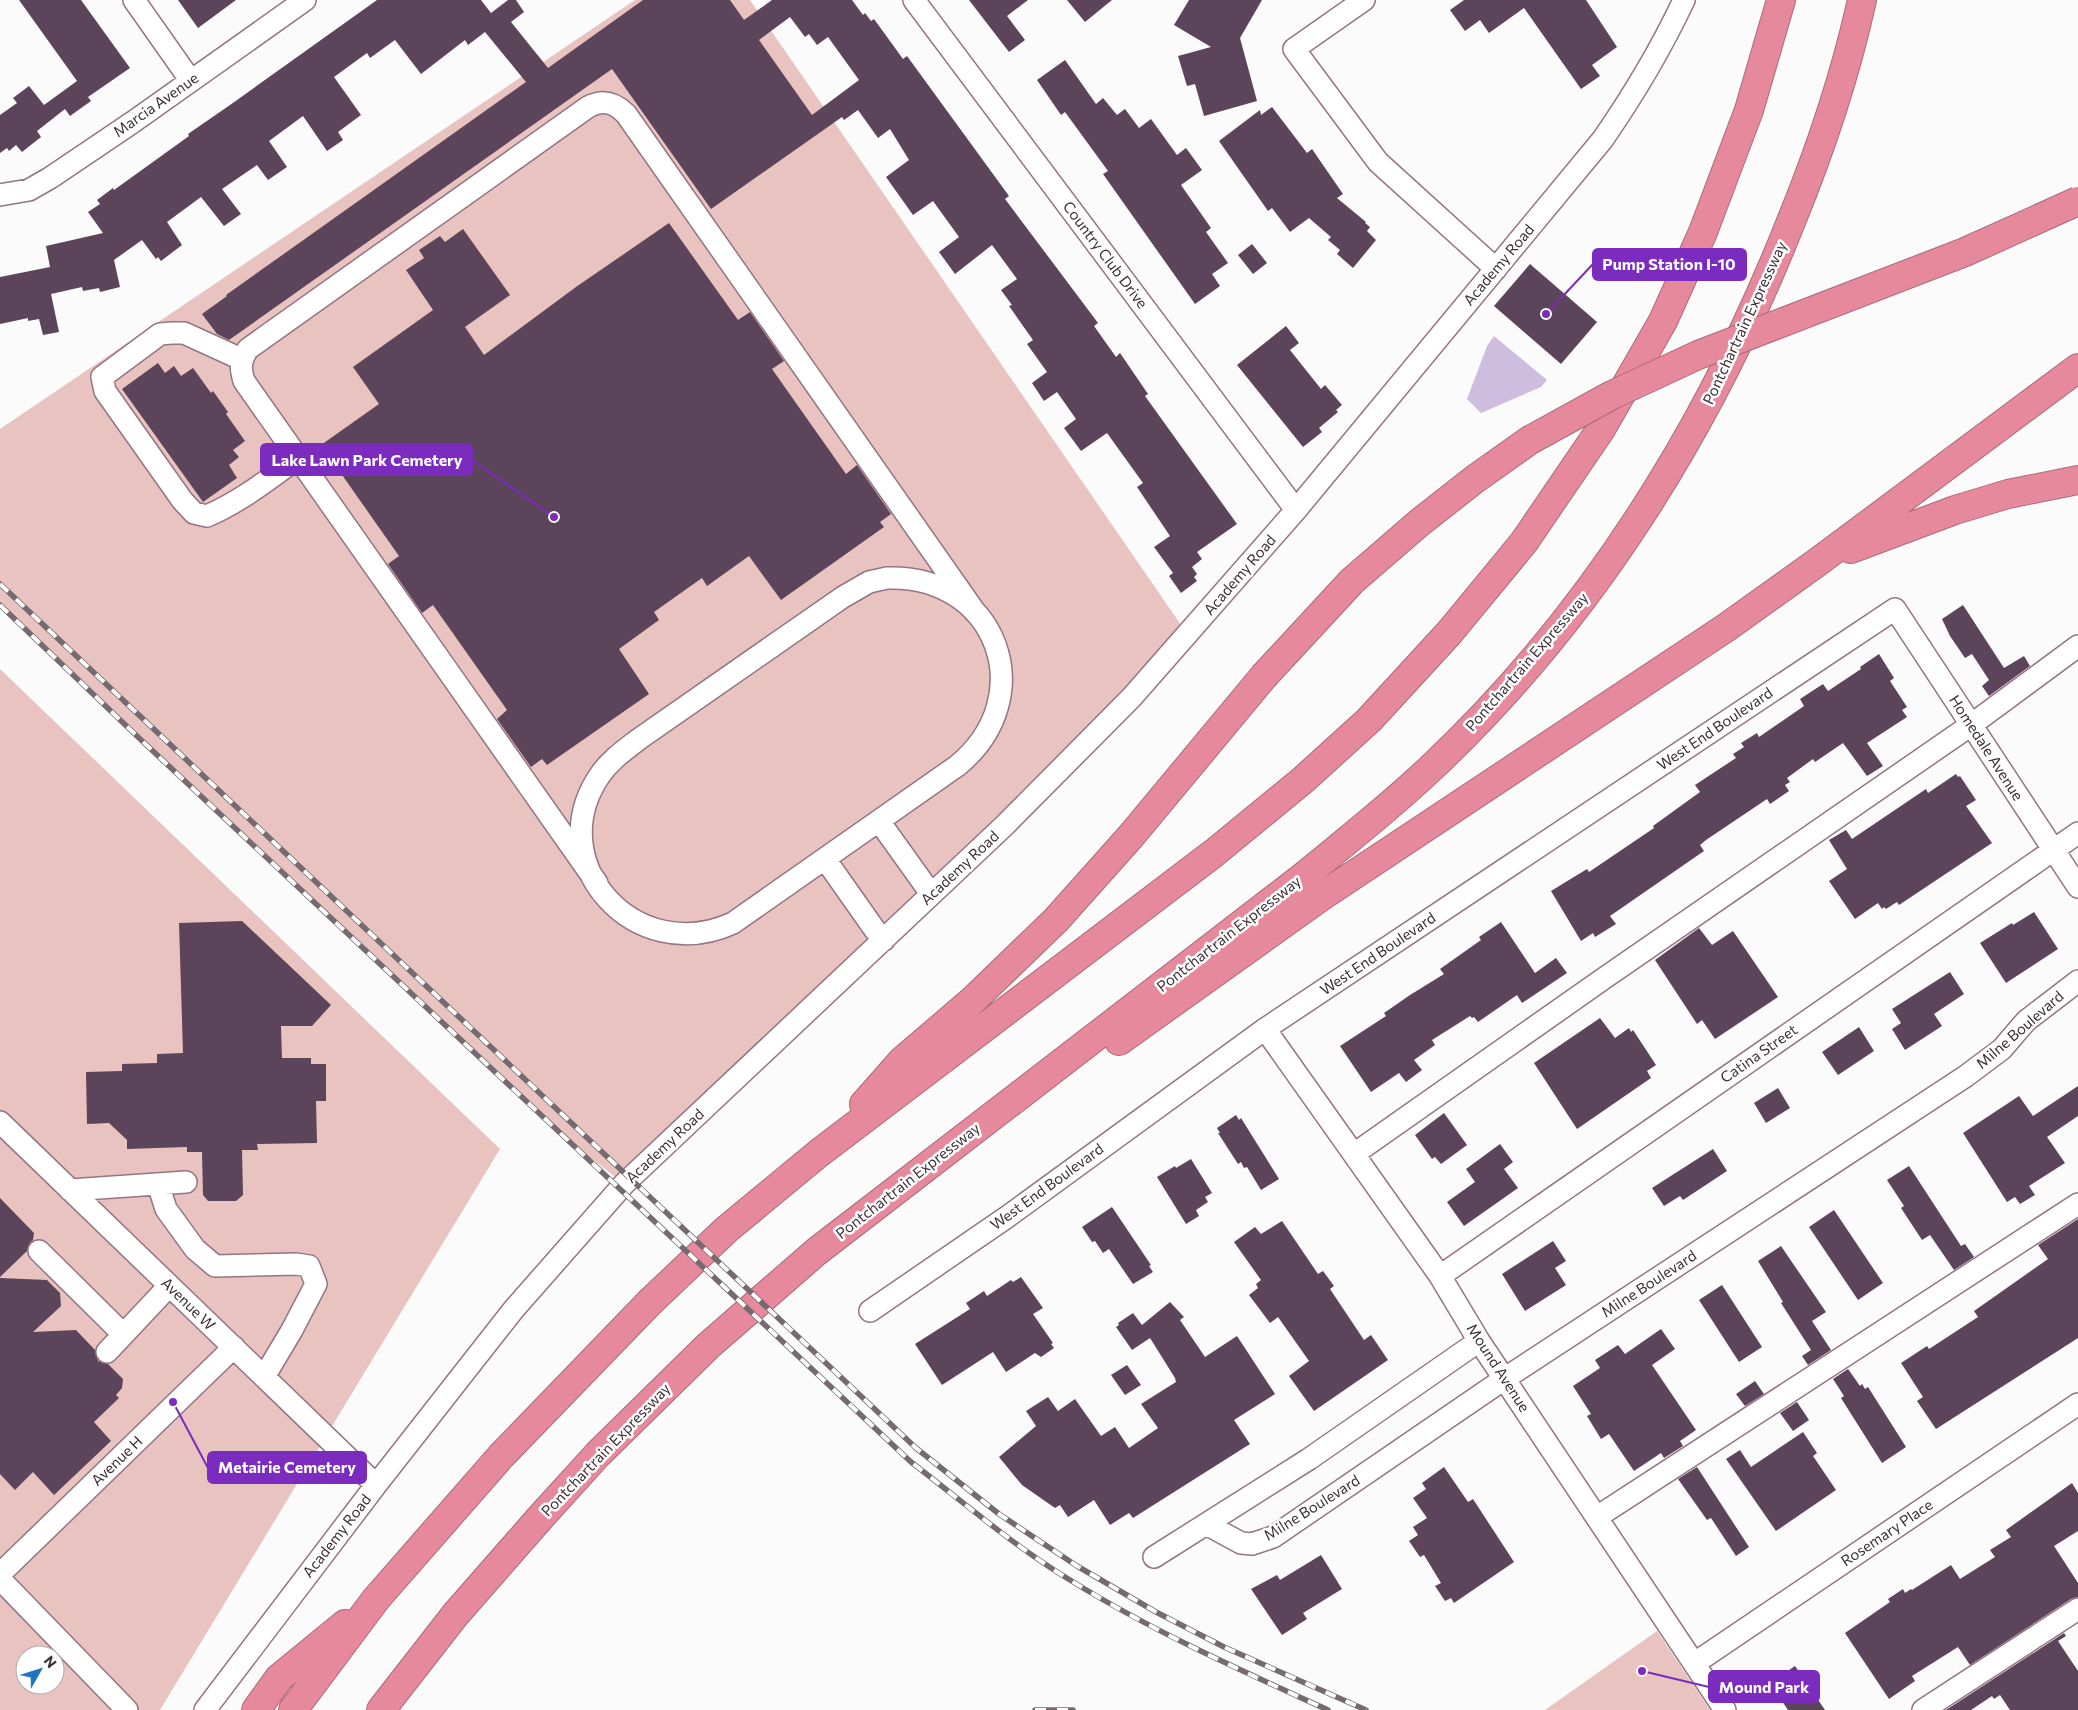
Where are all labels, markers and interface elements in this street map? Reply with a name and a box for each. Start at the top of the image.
street label: Marcia Avenue [109,68,202,140]
street label: Country Club Drive [1060,197,1152,312]
street label: Academy Road [1459,220,1537,309]
street label: Pontchartrain Expressway [1698,238,1790,407]
callout: Pump Station I-10 [1593,249,1746,280]
text: Pump Station I-10 [1602,254,1736,273]
callout: Lake Lawn Park Cemetery [261,444,472,475]
text: Lake Lawn Park Cemetery [272,450,463,469]
street label: Academy Road [1200,531,1279,618]
street label: Pontchartrain Expressway [1461,588,1592,734]
street label: West End Boulevard [1653,683,1776,773]
street label: Homedale Avenue [1946,691,2028,804]
street label: Academy Road [916,826,1002,908]
street label: Pontchartrain Expressway [1153,871,1304,995]
street label: West End Boulevard [1316,908,1439,998]
street label: Milne Boulevard [1972,986,2067,1072]
street label: Catina Street [1716,1020,1800,1086]
street label: Academy Road [621,1104,707,1186]
street label: Pontchartrain Expressway [832,1118,983,1242]
street label: West End Boulevard [986,1139,1106,1233]
street label: Milne Boulevard [1598,1246,1699,1321]
street label: Avenue W [158,1273,219,1333]
street label: Mound Avenue [1464,1320,1534,1415]
street label: Pontchartrain Expressway [537,1379,674,1520]
street label: Avenue H [87,1432,146,1489]
callout: Metairie Cemetery [208,1452,366,1483]
text: Metairie Cemetery [218,1457,356,1476]
street label: Milne Boulevard [1260,1470,1363,1544]
street label: Academy Road [298,1490,374,1580]
street label: Rosemary Place [1837,1495,1936,1570]
north arrow [15,1645,65,1695]
text: N [41,1652,60,1671]
callout: Mound Park [1709,1671,1819,1702]
text: Mound Park [1719,1677,1810,1696]

